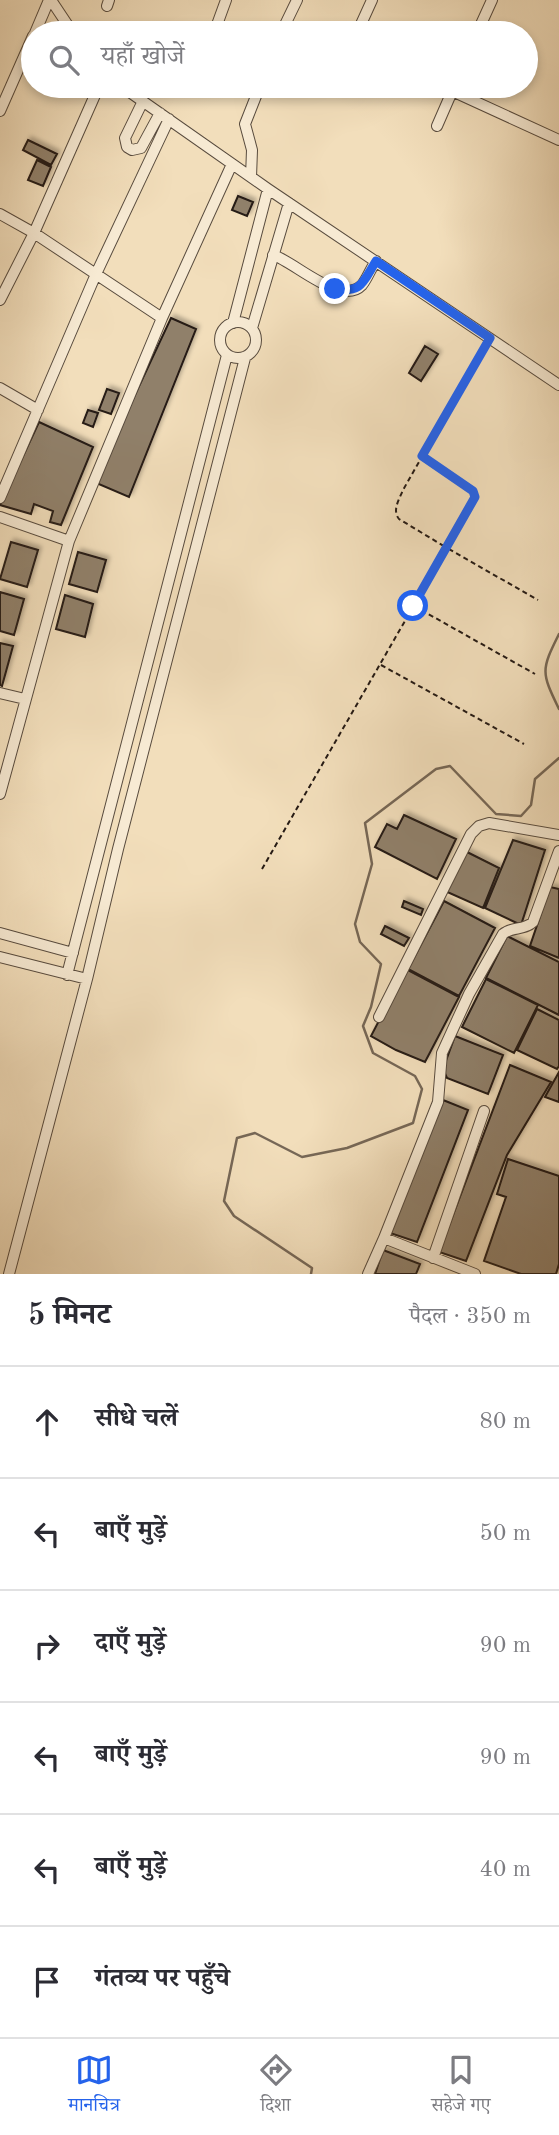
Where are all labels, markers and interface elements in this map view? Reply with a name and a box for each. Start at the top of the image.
search box [21,21,538,98]
icon: search [45,41,83,79]
text: यहाँ खोजें [101,44,184,70]
route end [319,273,350,304]
route start [397,590,428,621]
text: 5 मिनट [28,1301,111,1331]
text: पैदल · 350 m [409,1305,531,1328]
icon: ahead [28,1403,66,1441]
text: सीधे चलें [95,1406,178,1432]
text: 80 m [480,1410,531,1433]
icon: left [28,1515,66,1553]
text: बाएँ मुड़ें [95,1518,167,1544]
text: 50 m [480,1522,531,1545]
icon: right [28,1627,66,1665]
text: दाएँ मुड़ें [95,1630,166,1656]
text: 90 m [480,1634,531,1657]
icon: left [28,1739,66,1777]
text: बाएँ मुड़ें [95,1742,167,1768]
text: 90 m [480,1746,531,1769]
icon: left [28,1851,66,1889]
text: बाएँ मुड़ें [95,1854,167,1880]
text: 40 m [480,1858,531,1881]
icon: arrive [28,1963,66,2001]
text: गंतव्य पर पहुँचे [95,1966,230,1992]
tab: मानचित्र [68,2051,120,2123]
tab: दिशा [257,2051,295,2123]
tab: सहेजे गए [431,2051,491,2123]

